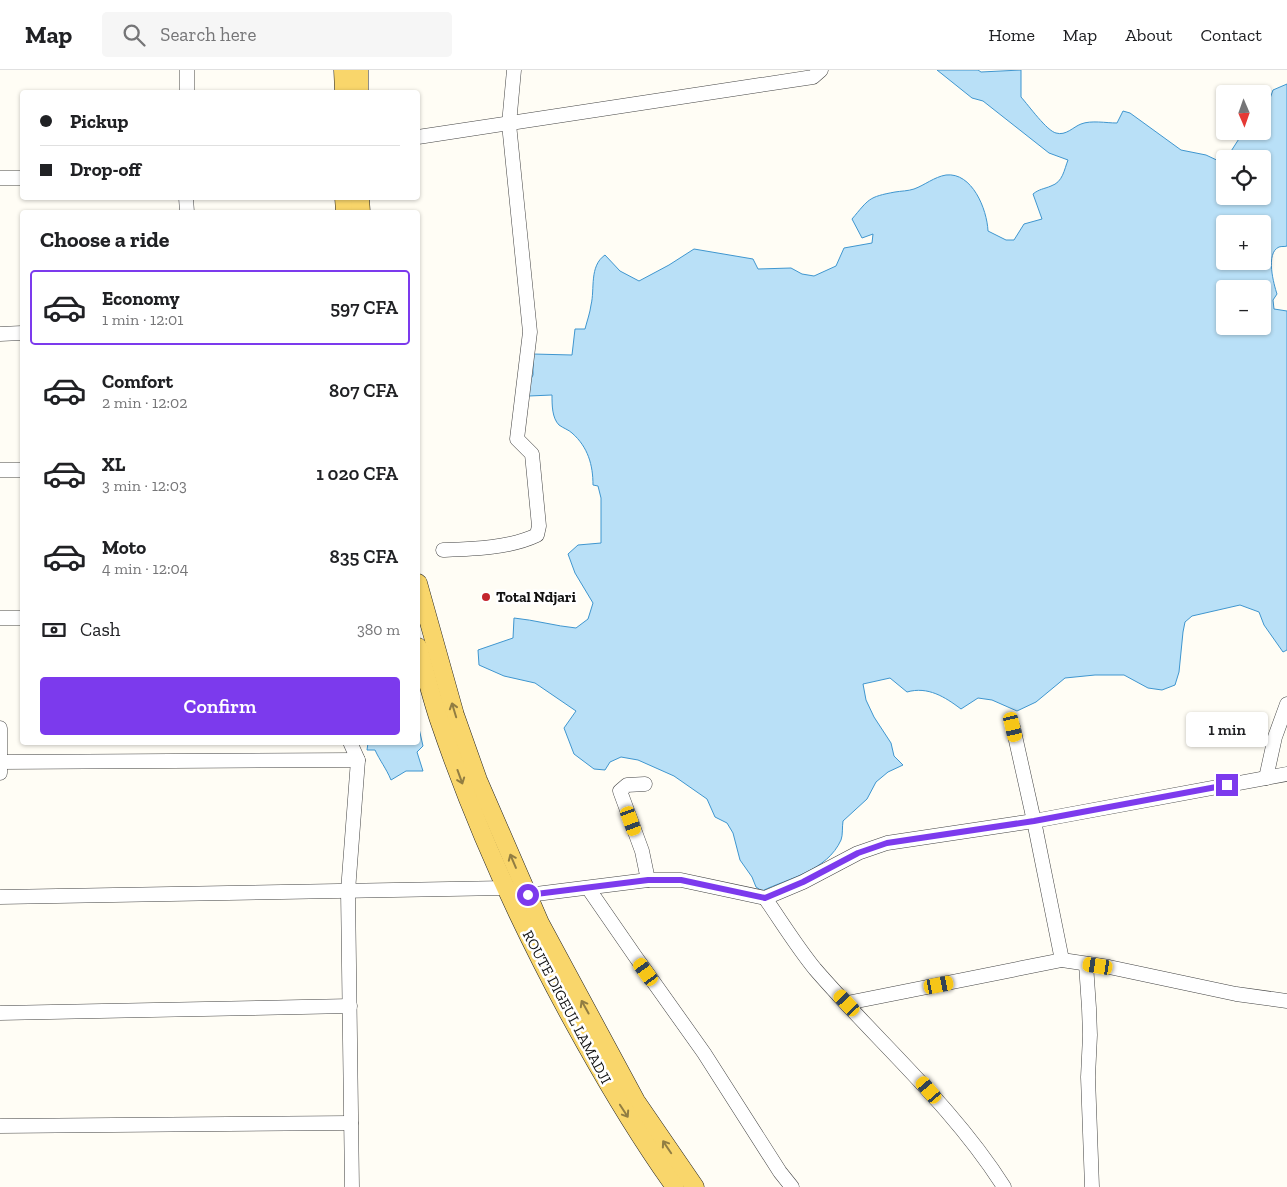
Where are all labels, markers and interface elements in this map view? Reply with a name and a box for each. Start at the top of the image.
search box [102,12,452,57]
text: Map [25,20,72,49]
icon: search [120,21,148,49]
text: Search here [160,23,257,46]
text: Home [988,24,1035,46]
text: Map [1063,24,1097,46]
text: About [1125,24,1172,46]
text: Contact [1200,24,1262,46]
north arrow [1216,85,1271,140]
map controls [1216,85,1271,335]
text: Pickup [70,110,128,133]
button: locate [1216,150,1271,205]
text: Drop-off [70,158,141,181]
button: + [1216,215,1271,270]
text: Choose a ride [40,226,170,253]
button: − [1216,280,1271,335]
icon: car [42,285,87,330]
text: Economy [102,287,180,310]
text: 597 CFA [330,296,398,319]
text: 1 min · 12:01 [102,310,183,329]
icon: car [42,368,87,413]
text: Comfort [102,370,173,393]
text: 807 CFA [329,379,398,402]
text: 2 min · 12:02 [102,393,188,412]
icon: car [42,451,87,496]
text: XL [102,453,125,476]
text: 1 020 CFA [316,462,398,485]
text: 3 min · 12:03 [102,476,187,495]
icon: car [42,534,87,579]
text: Moto [102,536,146,559]
text: 835 CFA [330,545,398,568]
text: 4 min · 12:04 [102,559,188,578]
place label: Total Ndjari [496,588,576,606]
marker: Total Ndjari [480,591,492,603]
icon: cash [40,616,68,644]
text: Cash [80,618,120,641]
text: 380 m [357,620,400,639]
button: Confirm [40,677,400,735]
one-way arrow [449,703,458,719]
car [1002,711,1023,743]
callout: 1 min [1186,712,1268,748]
text: 1 min [1208,720,1246,739]
one-way arrow [456,768,465,784]
route end [1216,774,1238,796]
car [618,804,643,838]
one-way arrow [508,854,518,869]
route start [517,884,539,906]
street label: ROUTE DIGEUL LAMADJI [519,927,615,1087]
car [631,955,660,989]
car [1082,956,1113,976]
car [922,975,955,995]
car [831,987,862,1019]
one-way arrow [579,1001,589,1015]
car [913,1074,944,1106]
one-way arrow [619,1103,629,1117]
one-way arrow [662,1140,672,1154]

